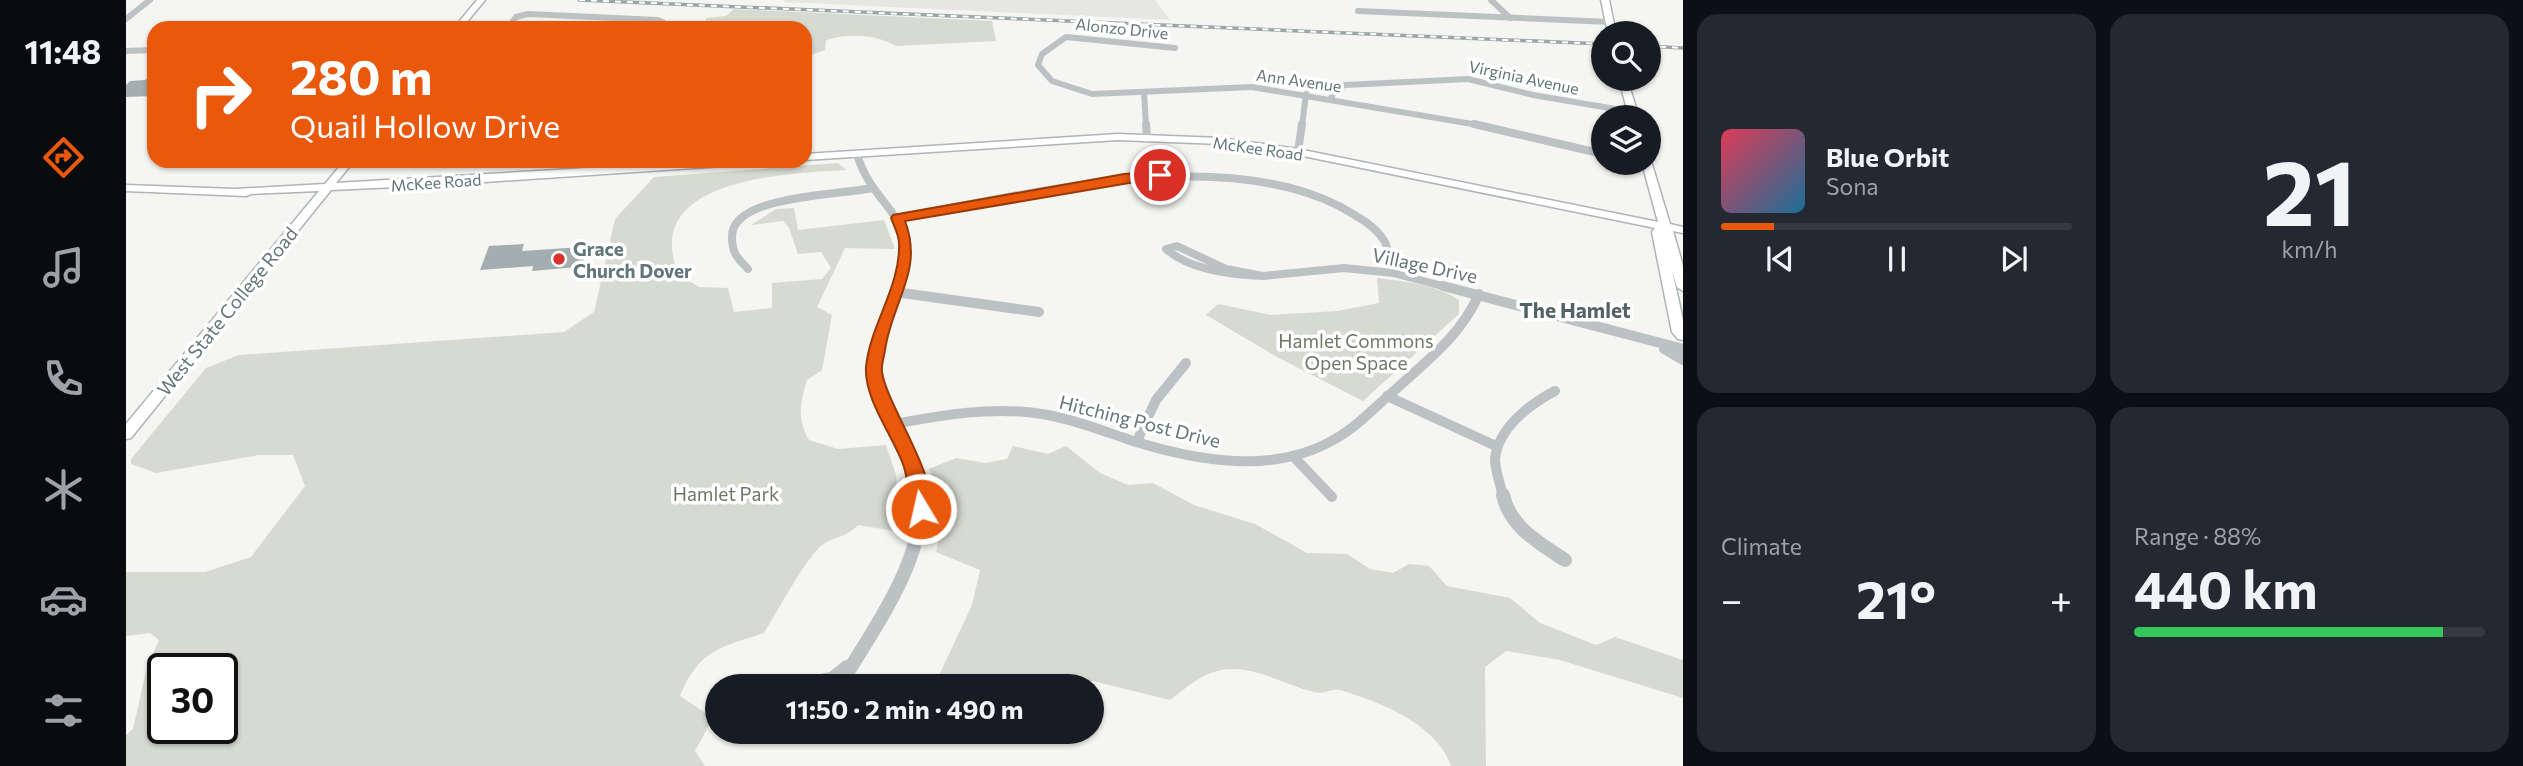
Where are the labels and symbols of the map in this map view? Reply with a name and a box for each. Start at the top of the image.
street label: Alonzo Drive [1075,14,1169,42]
street label: Virginia Avenue [1467,56,1581,98]
street label: Ann Avenue [1255,65,1343,95]
street label: McKee Road [1212,132,1304,164]
pin [1130,145,1190,205]
street label: McKee Road [390,169,482,195]
street label: West State College Road [152,222,302,400]
place label: Grace Church Dover [573,237,692,282]
street label: Village Drive [1370,243,1480,287]
marker: Grace Church Dover [551,251,567,267]
district label: The Hamlet [1519,297,1631,322]
park label: Hamlet Commons Open Space [1278,329,1434,374]
street label: Hitching Post Drive [1057,390,1223,452]
position arrow [884,472,958,546]
park label: Hamlet Park [673,482,779,505]
speed limit sign: 30 [147,653,238,744]

